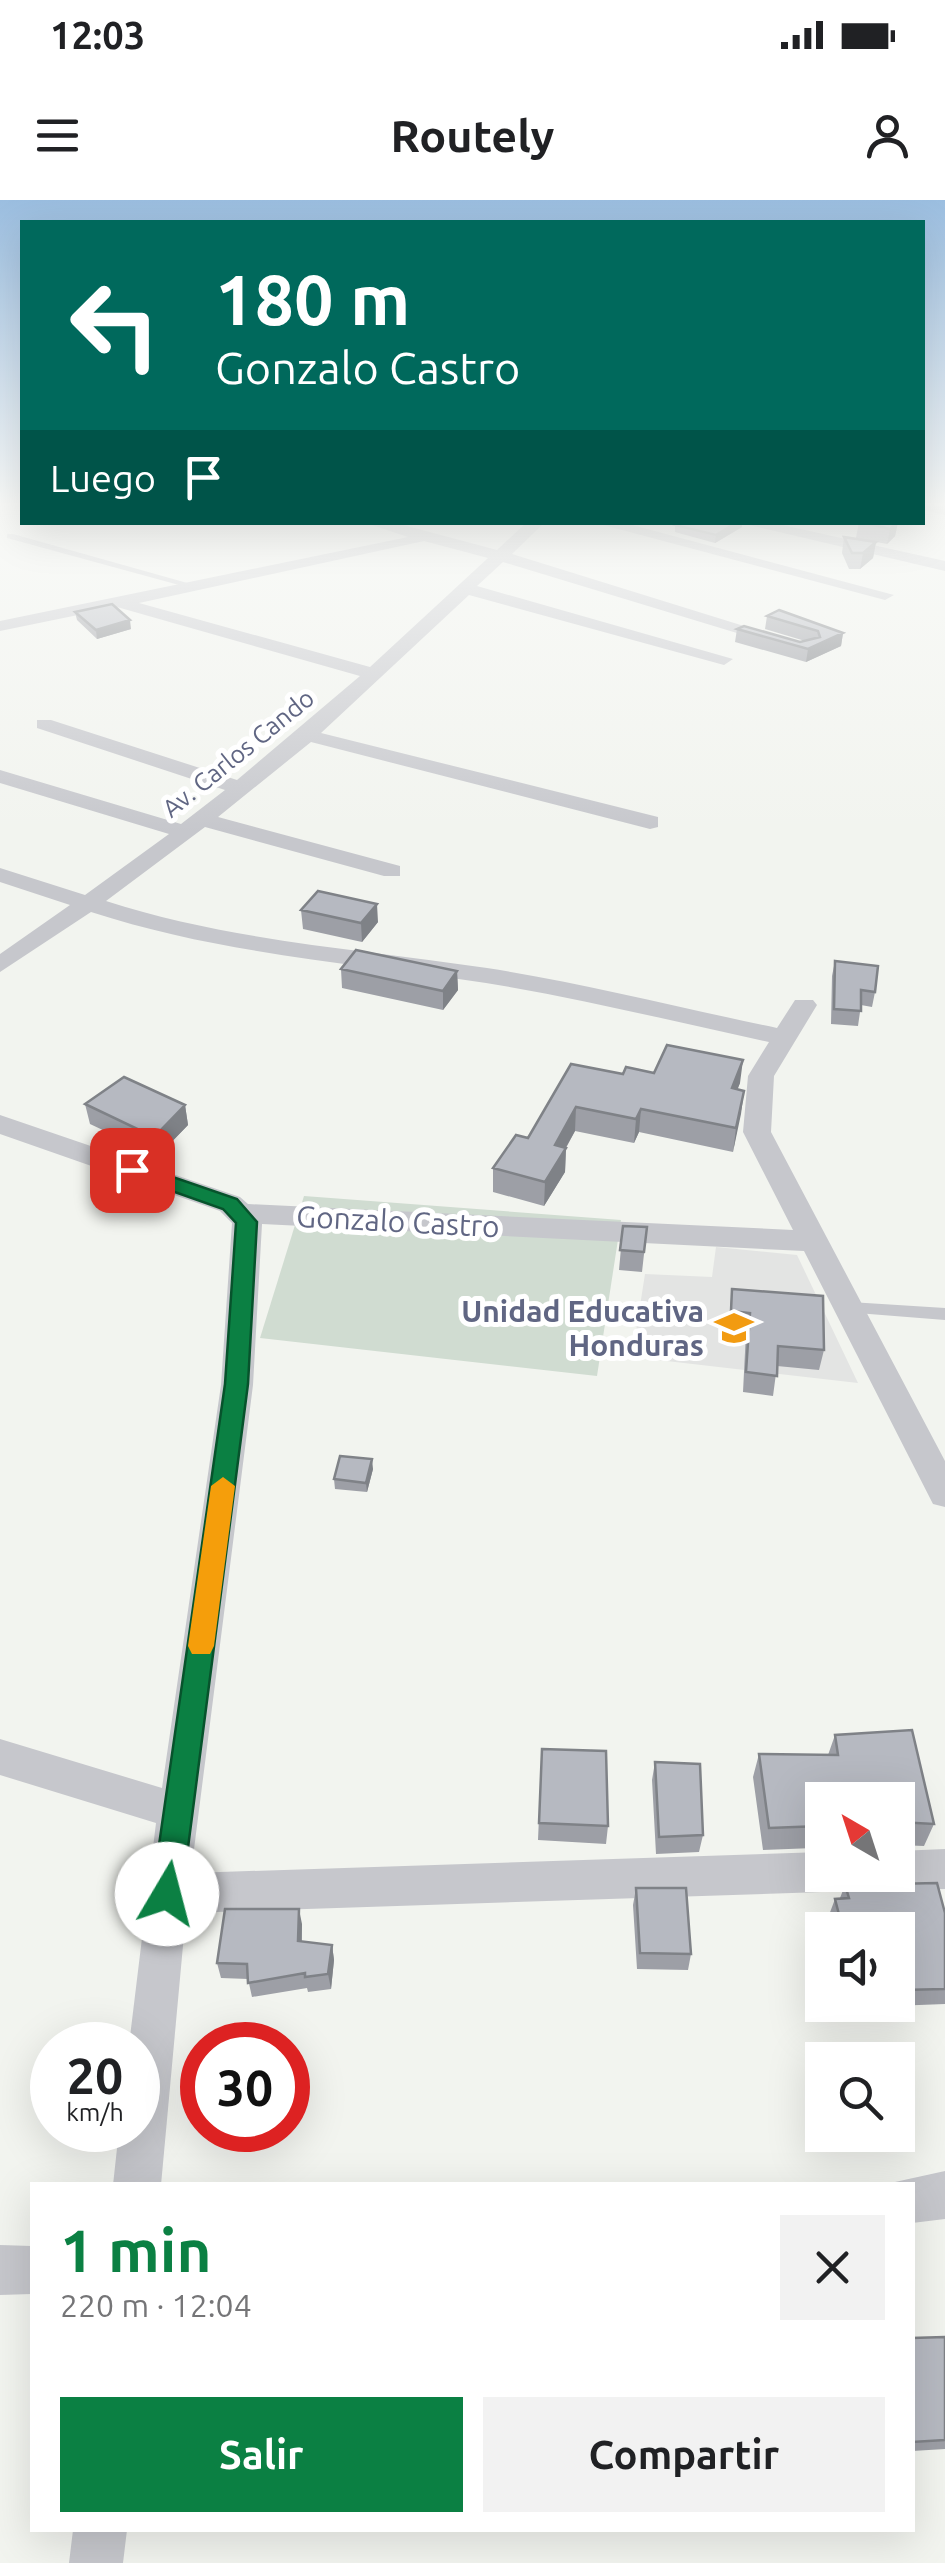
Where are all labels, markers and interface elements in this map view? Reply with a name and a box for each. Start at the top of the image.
text: 12:03 [50,14,145,56]
icon: menu [30,108,85,163]
icon: person [860,108,915,163]
text: Routely [391,110,554,161]
icon: left [50,260,180,390]
text: 180 m [215,260,410,338]
text: Gonzalo Castro [215,342,520,393]
icon: arrive [176,450,231,505]
text: Luego [50,457,156,499]
street label: Av. Carlos Cando [157,683,319,823]
pin [90,1128,175,1213]
icon: arrive [105,1143,160,1198]
street label: Gonzalo Castro [295,1199,501,1243]
place label: Unidad Educativa Honduras [461,1294,704,1362]
school or university icon: Unidad Educativa Honduras [713,1307,755,1349]
north arrow [805,1782,915,1892]
map controls [805,1782,915,2152]
position arrow [115,1842,219,1946]
button: sound [805,1912,915,2022]
speed limit sign: 30 [180,2022,310,2152]
button: search [805,2042,915,2152]
text: 20 [67,2047,123,2103]
text: km/h [66,2098,124,2126]
button: close [780,2215,885,2320]
text: 1 min [60,2216,212,2283]
text: 220 m · 12:04 [60,2287,252,2323]
button: Salir [60,2397,463,2512]
button: Compartir [483,2397,885,2512]

